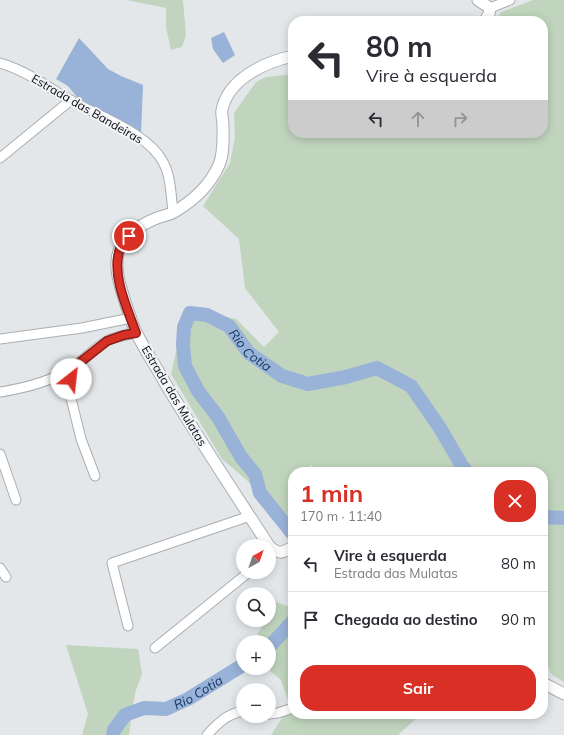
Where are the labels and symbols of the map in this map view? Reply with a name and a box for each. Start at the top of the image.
street label: Estrada das Bandeiras [29,71,146,147]
pin [112,219,146,253]
water label: Rio Cotia [226,326,275,375]
street label: Estrada das Mulatas [139,343,210,449]
position arrow [50,358,92,400]
north arrow [236,539,276,579]
water label: Rio Cotia [171,672,226,713]

